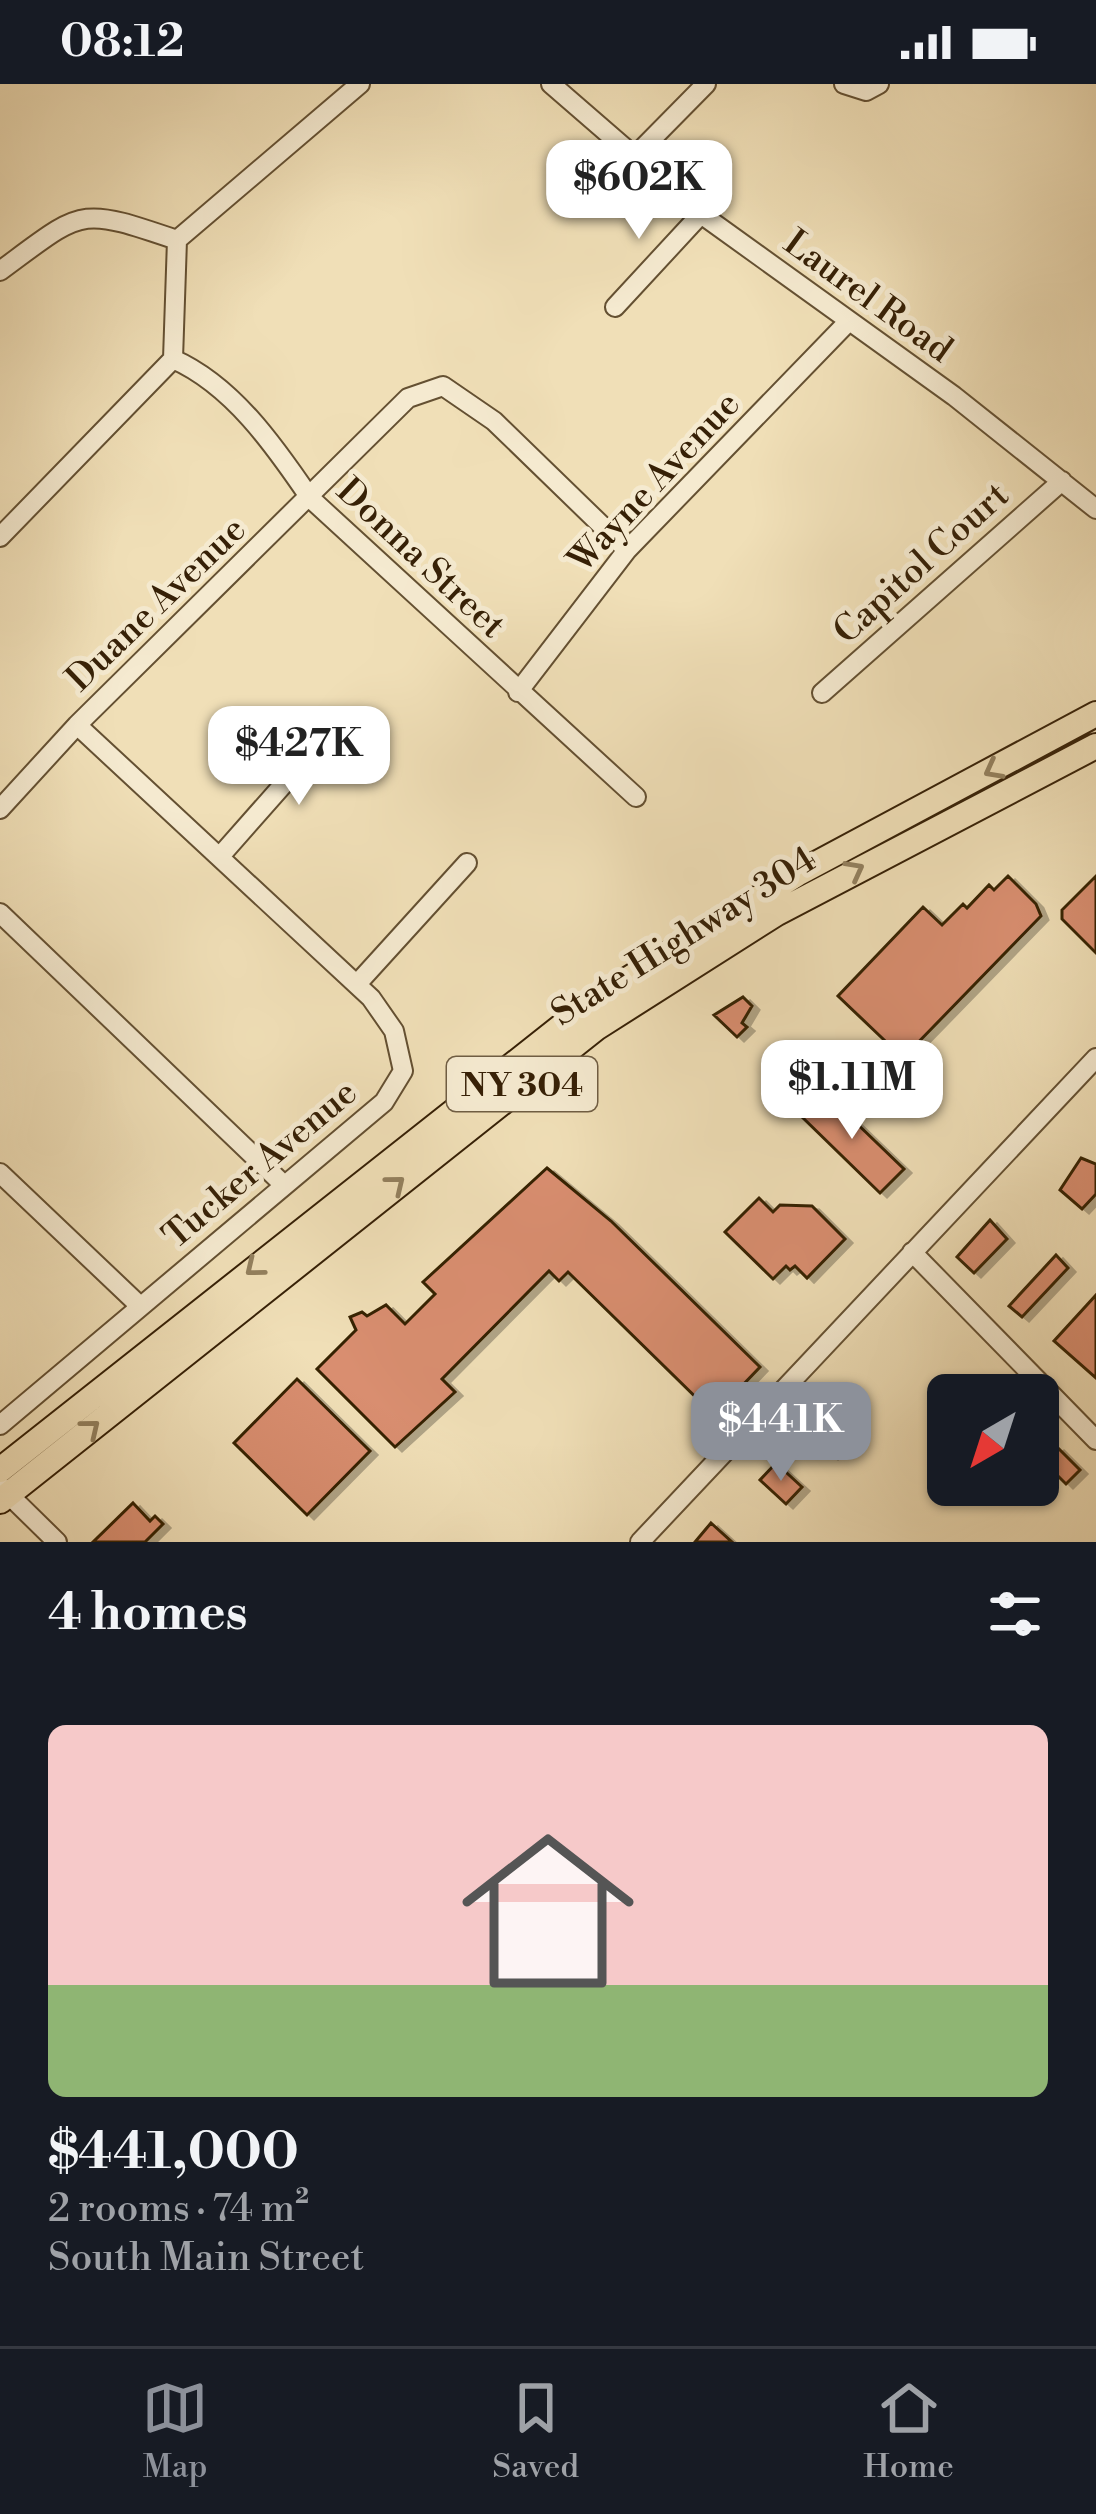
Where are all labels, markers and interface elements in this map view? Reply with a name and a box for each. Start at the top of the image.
text: 08:12 [60,14,184,71]
pin: $602K [555,140,723,242]
text: $602K [573,154,705,203]
street label: Laurel Road [774,221,961,374]
street label: Wayne Avenue [559,383,750,583]
street label: Donna Street [327,469,514,649]
street label: Capitol Court [825,473,1019,654]
street label: Duane Avenue [58,508,256,702]
pin: $427K [215,706,383,808]
text: $427K [235,720,363,769]
one-way arrow [983,755,1005,778]
street label: State Highway 304 [544,838,825,1037]
one-way arrow [843,861,864,884]
pin: $1.11M [754,1040,950,1142]
text: $1.11M [788,1054,916,1103]
road number: NY 304 [447,1057,597,1111]
street label: Tucker Avenue [154,1071,367,1259]
one-way arrow [382,1177,404,1198]
one-way arrow [245,1254,267,1275]
north arrow [927,1374,1059,1506]
map controls [927,1374,1059,1506]
pin: $441K [697,1382,865,1484]
text: $441K [718,1396,844,1445]
one-way arrow [78,1421,100,1442]
icon: filters [982,1581,1048,1647]
text: 4 homes [48,1582,248,1646]
icon: home [440,1803,656,2019]
text: $441,000 [48,2121,299,2185]
text: 2 rooms · 74 m² [48,2185,309,2234]
text: South Main Street [48,2234,364,2283]
tab: Map [142,2375,208,2488]
tab: Saved [492,2375,579,2488]
tab: Home [863,2375,954,2488]

